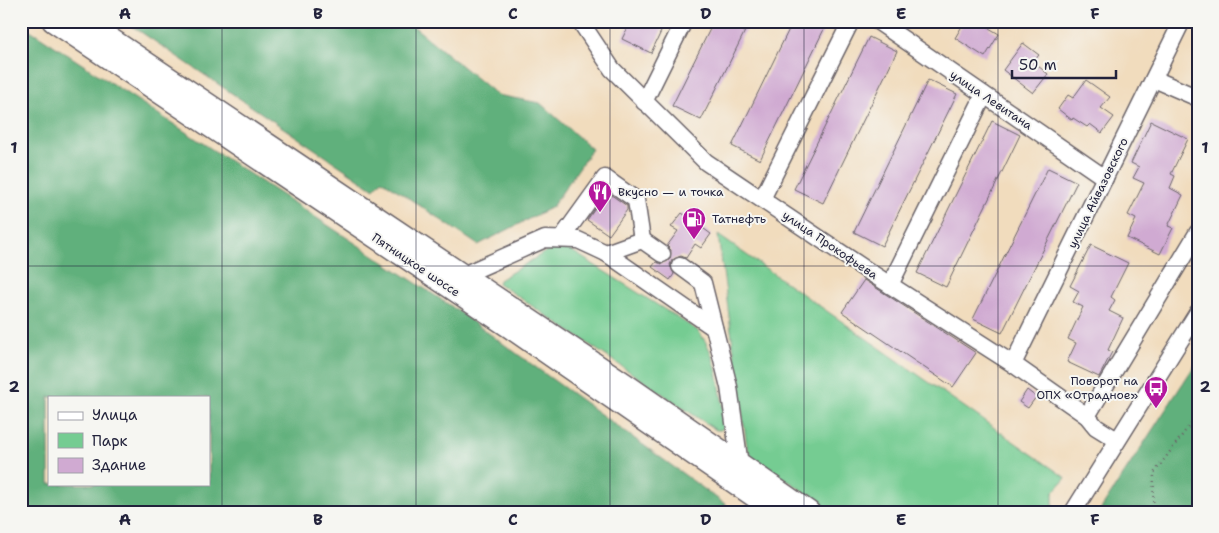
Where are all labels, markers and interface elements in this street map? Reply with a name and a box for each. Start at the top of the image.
text: A [119,3,131,24]
text: B [313,3,323,24]
text: C [508,3,518,24]
text: D [700,3,712,24]
text: E [896,3,906,24]
text: F [1090,3,1100,24]
scale bar [1012,48,1115,80]
text: 50 m [1019,55,1057,75]
street label: улица Левитана [947,66,1036,134]
street label: улица Айвазовского [1064,135,1132,251]
text: 1 [10,137,18,158]
text: 1 [1201,137,1209,158]
restaurant icon: Вкусно — и точка [587,179,613,213]
place label: Вкусно — и точка [618,184,724,200]
fuel station icon: Татнефть [681,206,707,240]
street label: улица Прокофьева [779,207,881,283]
place label: Татнефть [712,211,766,227]
street label: Пятницкое шоссе [369,230,463,301]
place label: Поворот на ОПХ «Отрадное» [1037,373,1139,403]
bus stop icon: Поворот на ОПХ «Отрадное» [1143,375,1169,409]
text: 2 [8,376,20,397]
text: 2 [1199,376,1211,397]
legend [48,396,210,486]
text: Улица [92,405,138,425]
text: Парк [92,431,128,451]
text: Здание [92,455,146,475]
text: A [119,509,131,530]
text: B [313,509,323,530]
text: C [508,509,518,530]
text: D [700,509,712,530]
text: E [896,509,906,530]
text: F [1090,509,1100,530]

